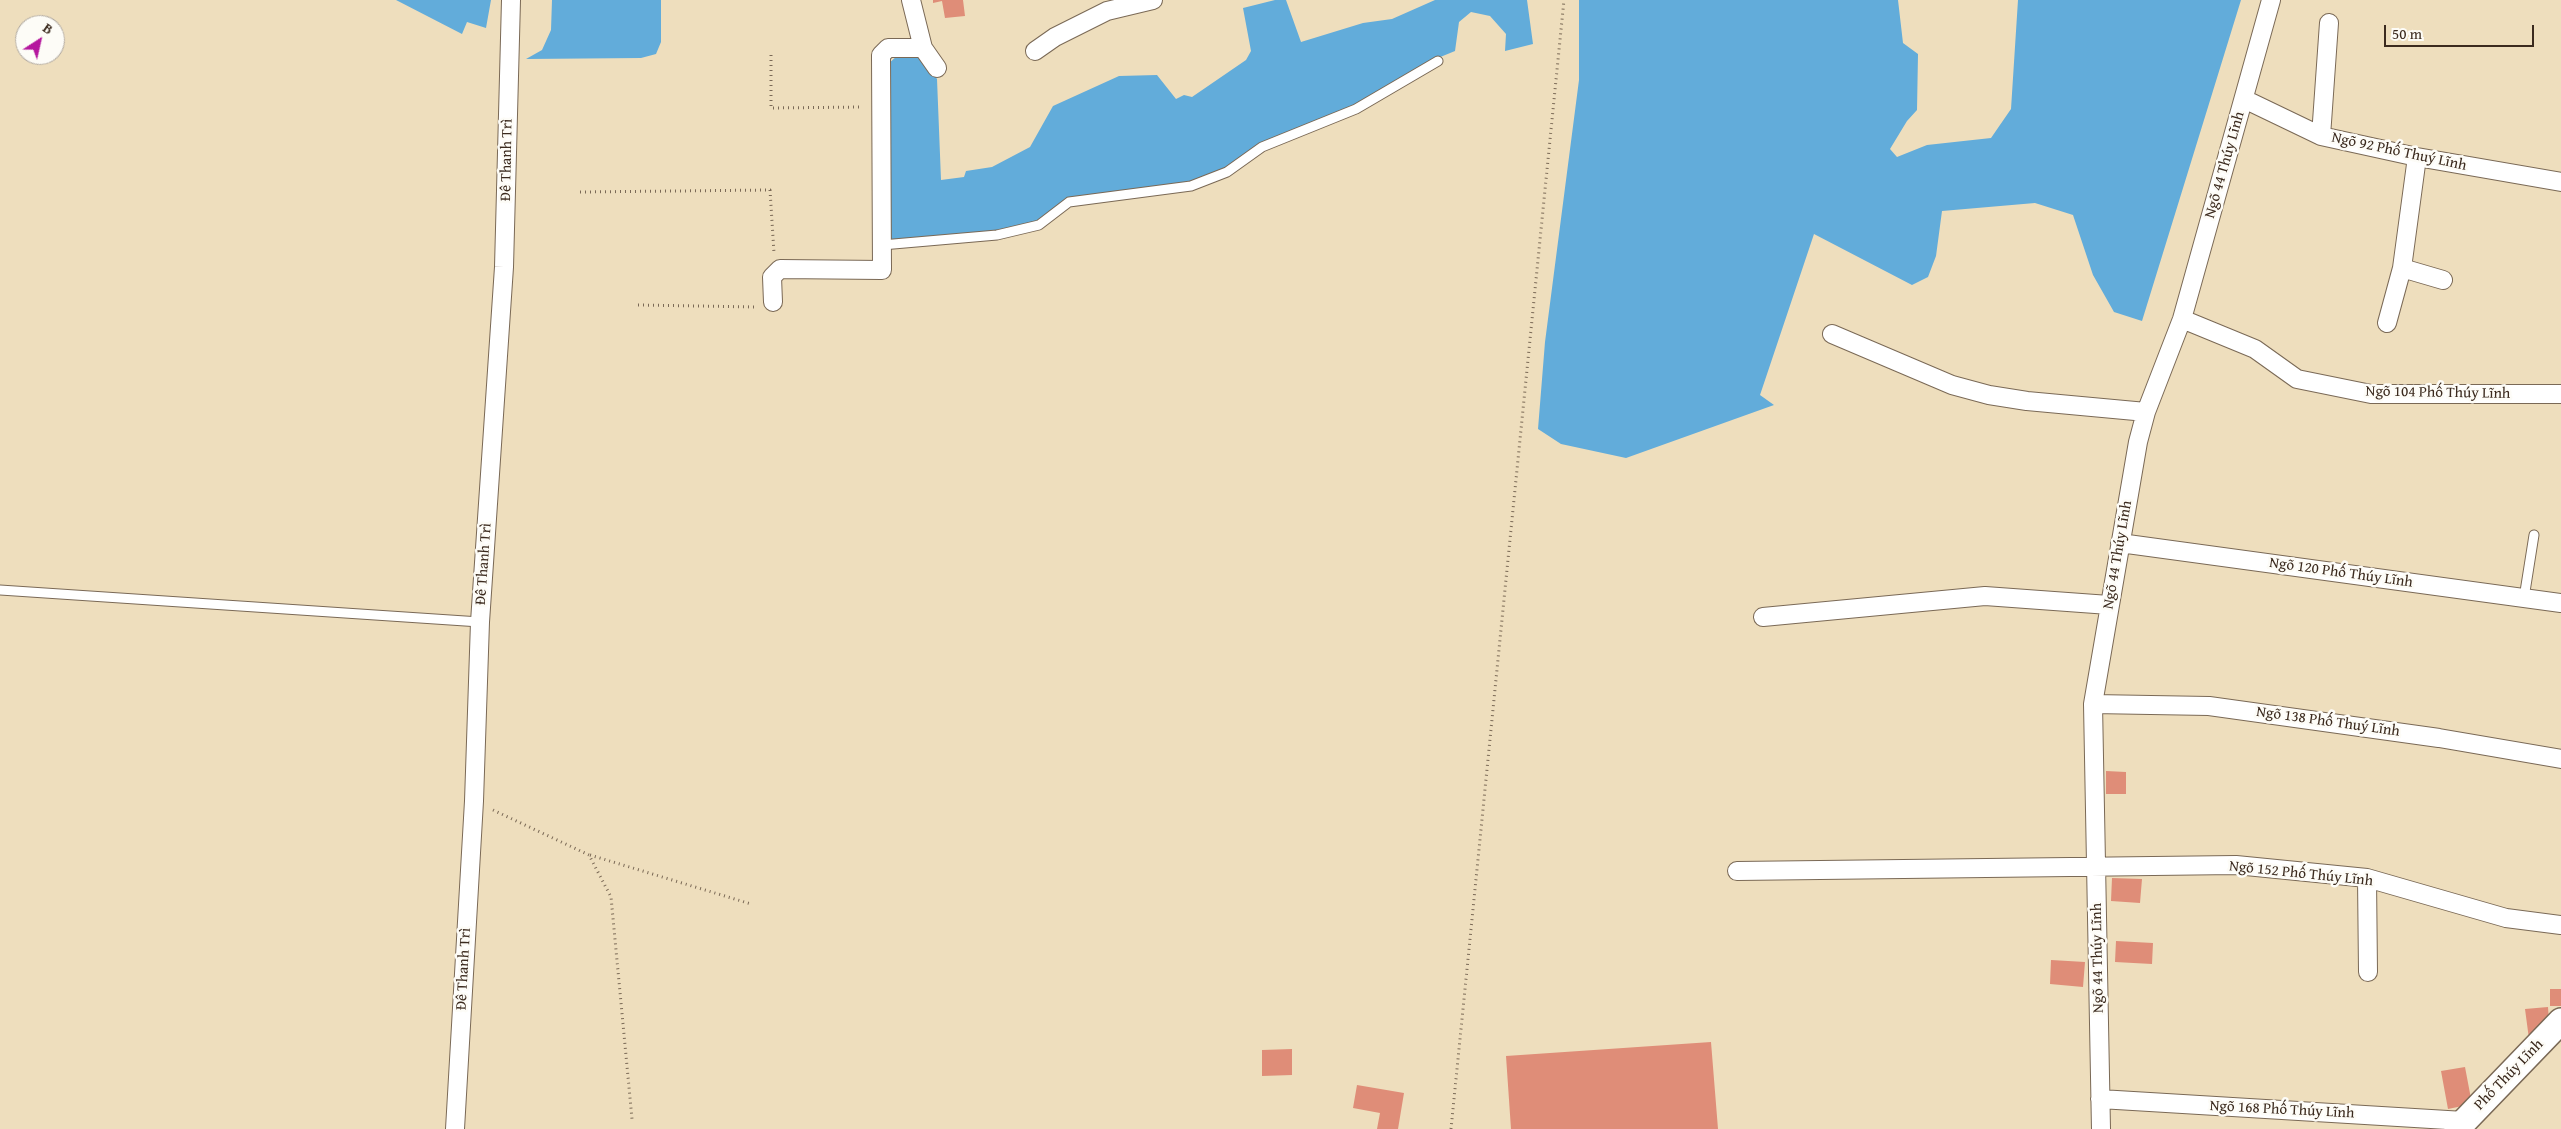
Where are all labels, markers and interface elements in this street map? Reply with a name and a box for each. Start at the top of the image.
north arrow [15,15,65,65]
scale bar [2386,15,2536,47]
text: B [39,18,57,39]
text: 50 m [2392,23,2422,44]
street label: Ngõ 44 Thúy Lĩnh [2201,110,2249,220]
street label: Đê Thanh Trì [497,119,517,201]
street label: Ngõ 92 Phố Thuý Lĩnh [2330,129,2468,175]
street label: Ngõ 104 Phố Thúy Lĩnh [2365,383,2511,403]
street label: Ngõ 44 Thúy Lĩnh [2100,499,2136,611]
street label: Đê Thanh Trì [472,522,496,606]
street label: Ngõ 120 Phố Thúy Lĩnh [2268,554,2414,592]
street label: Ngõ 138 Phố Thuý Lĩnh [2255,703,2401,741]
street label: Ngõ 152 Phố Thúy Lĩnh [2228,857,2374,891]
street label: Ngõ 44 Thúy Lĩnh [2088,903,2108,1013]
street label: Đê Thanh Trì [453,927,475,1011]
street label: Phố Thúy Lĩnh [2471,1036,2547,1114]
street label: Ngõ 168 Phố Thúy Lĩnh [2209,1097,2355,1123]

